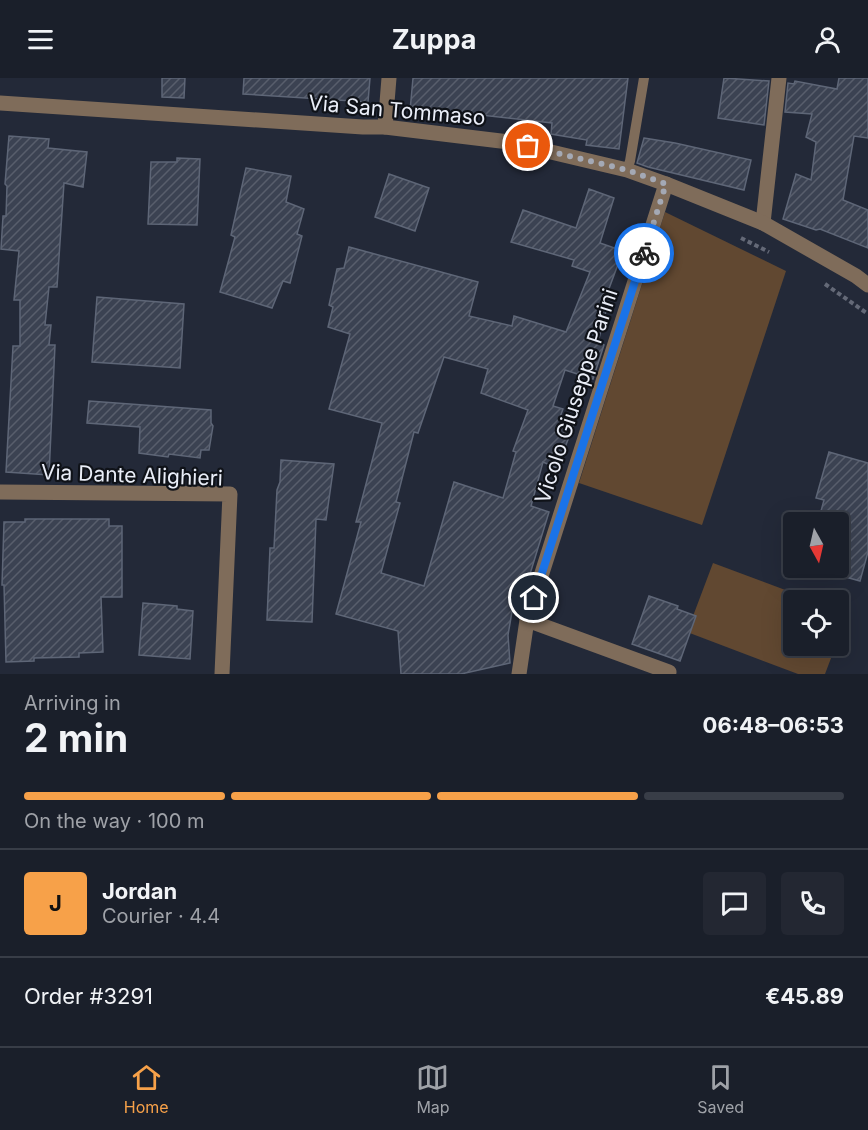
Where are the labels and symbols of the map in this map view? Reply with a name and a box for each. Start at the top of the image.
street label: Via San Tommaso [307,90,487,130]
pin [502,120,553,171]
courier [614,223,674,283]
street label: Vicolo Giuseppe Parini [529,286,623,506]
street label: Via Dante Alighieri [41,459,223,491]
north arrow [783,512,849,578]
pin [508,572,559,623]

